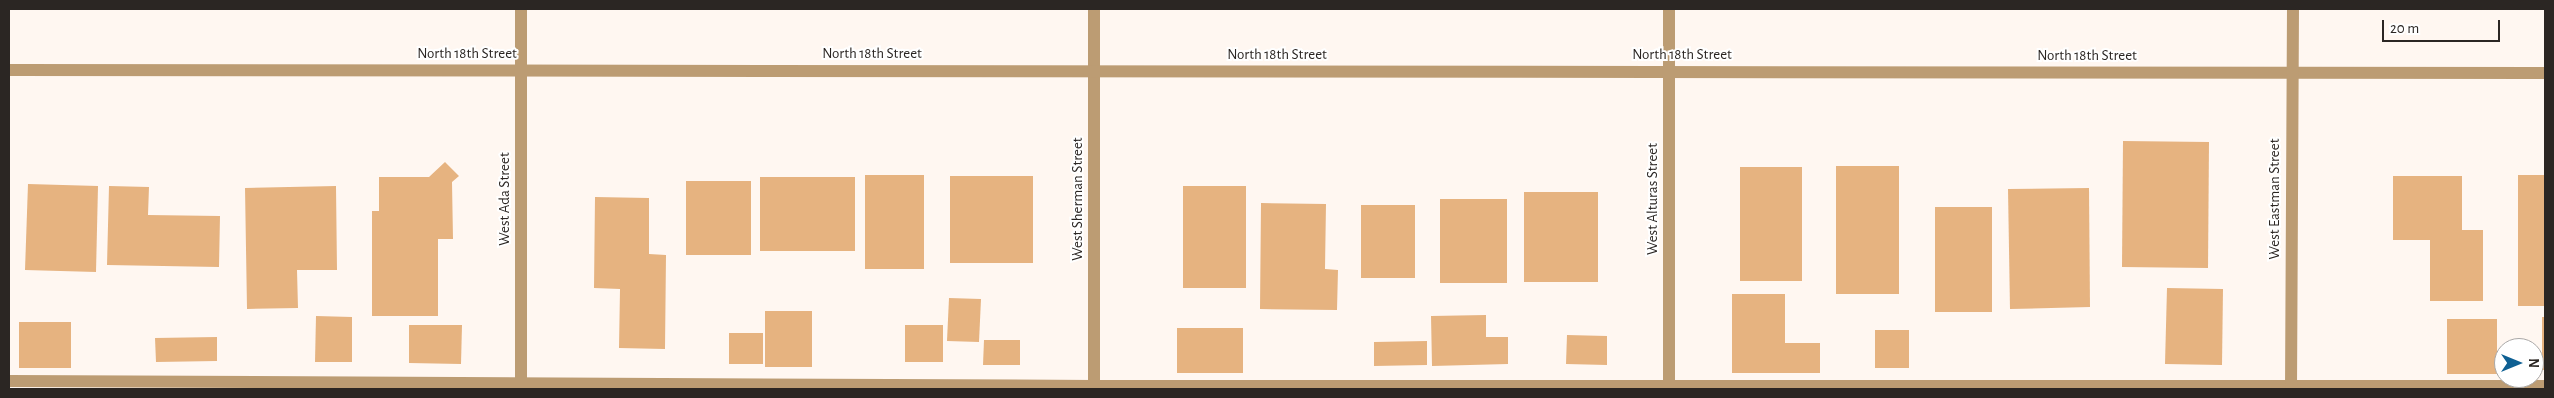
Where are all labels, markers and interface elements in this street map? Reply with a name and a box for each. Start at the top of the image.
scale bar [2384,10,2502,42]
text: 20 m [2390,21,2419,36]
street label: North 18th Street [417,45,517,63]
street label: North 18th Street [822,45,922,63]
street label: North 18th Street [1227,46,1327,64]
street label: North 18th Street [1632,46,1732,64]
street label: North 18th Street [2037,47,2137,65]
street label: West Sherman Street [1069,137,1087,261]
street label: West Eastman Street [2266,139,2284,259]
street label: West Alturas Street [1644,143,1662,255]
street label: West Ada Street [496,152,514,246]
north arrow [2494,338,2544,388]
text: N [2526,358,2540,368]

